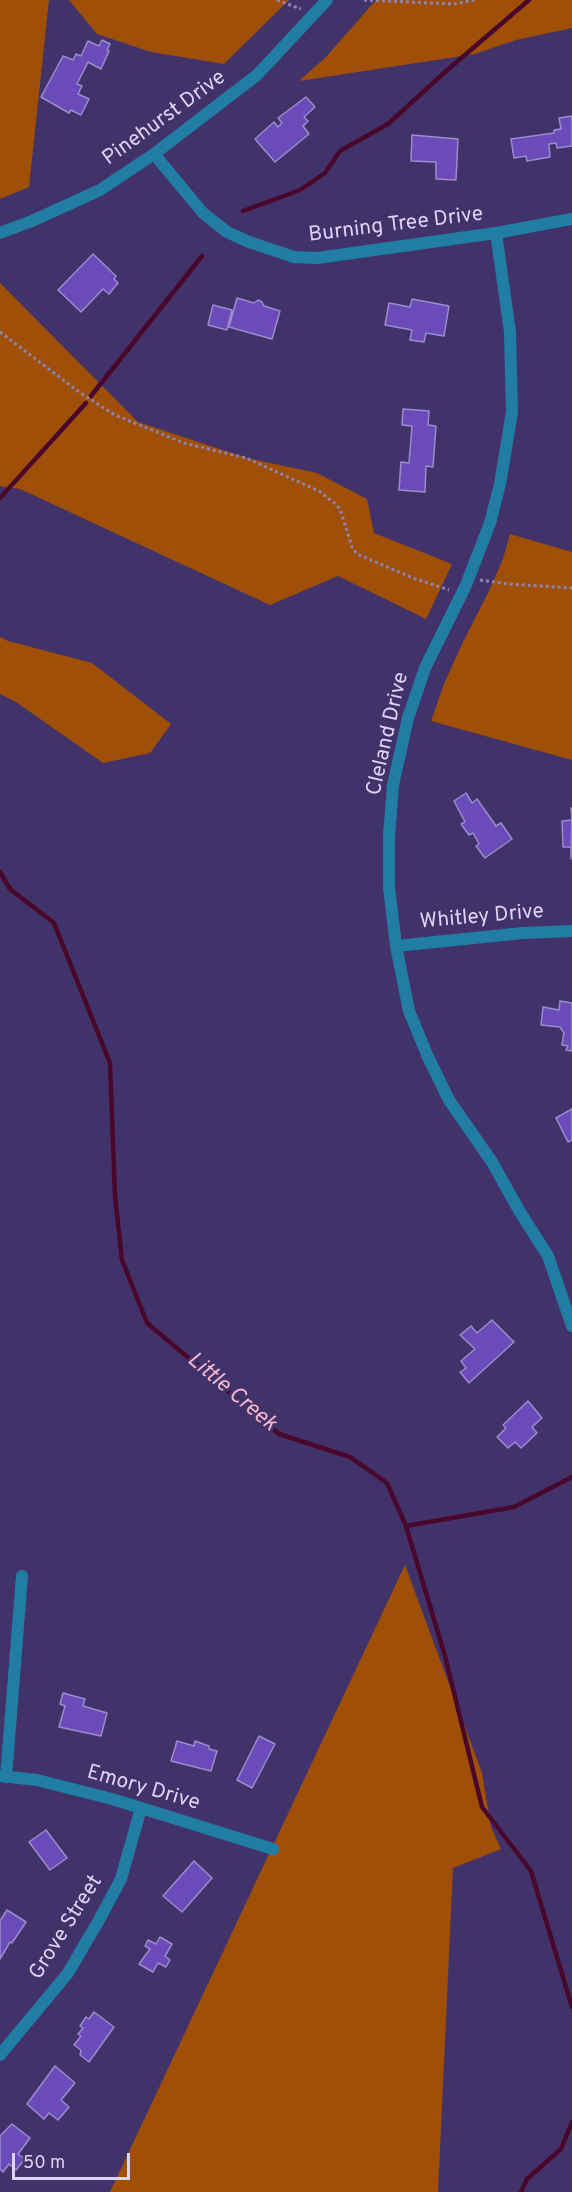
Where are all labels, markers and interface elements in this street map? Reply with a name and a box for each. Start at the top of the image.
street label: Pinehurst Drive [99,66,231,172]
street label: Burning Tree Drive [307,203,485,249]
street label: Cleland Drive [363,670,415,798]
street label: Whitley Drive [419,900,545,936]
water label: Little Creek [181,1348,281,1438]
street label: Emory Drive [84,1761,202,1817]
street label: Grove Street [25,1871,109,1985]
scale bar [15,2141,134,2179]
text: 50 m [23,2152,65,2175]

